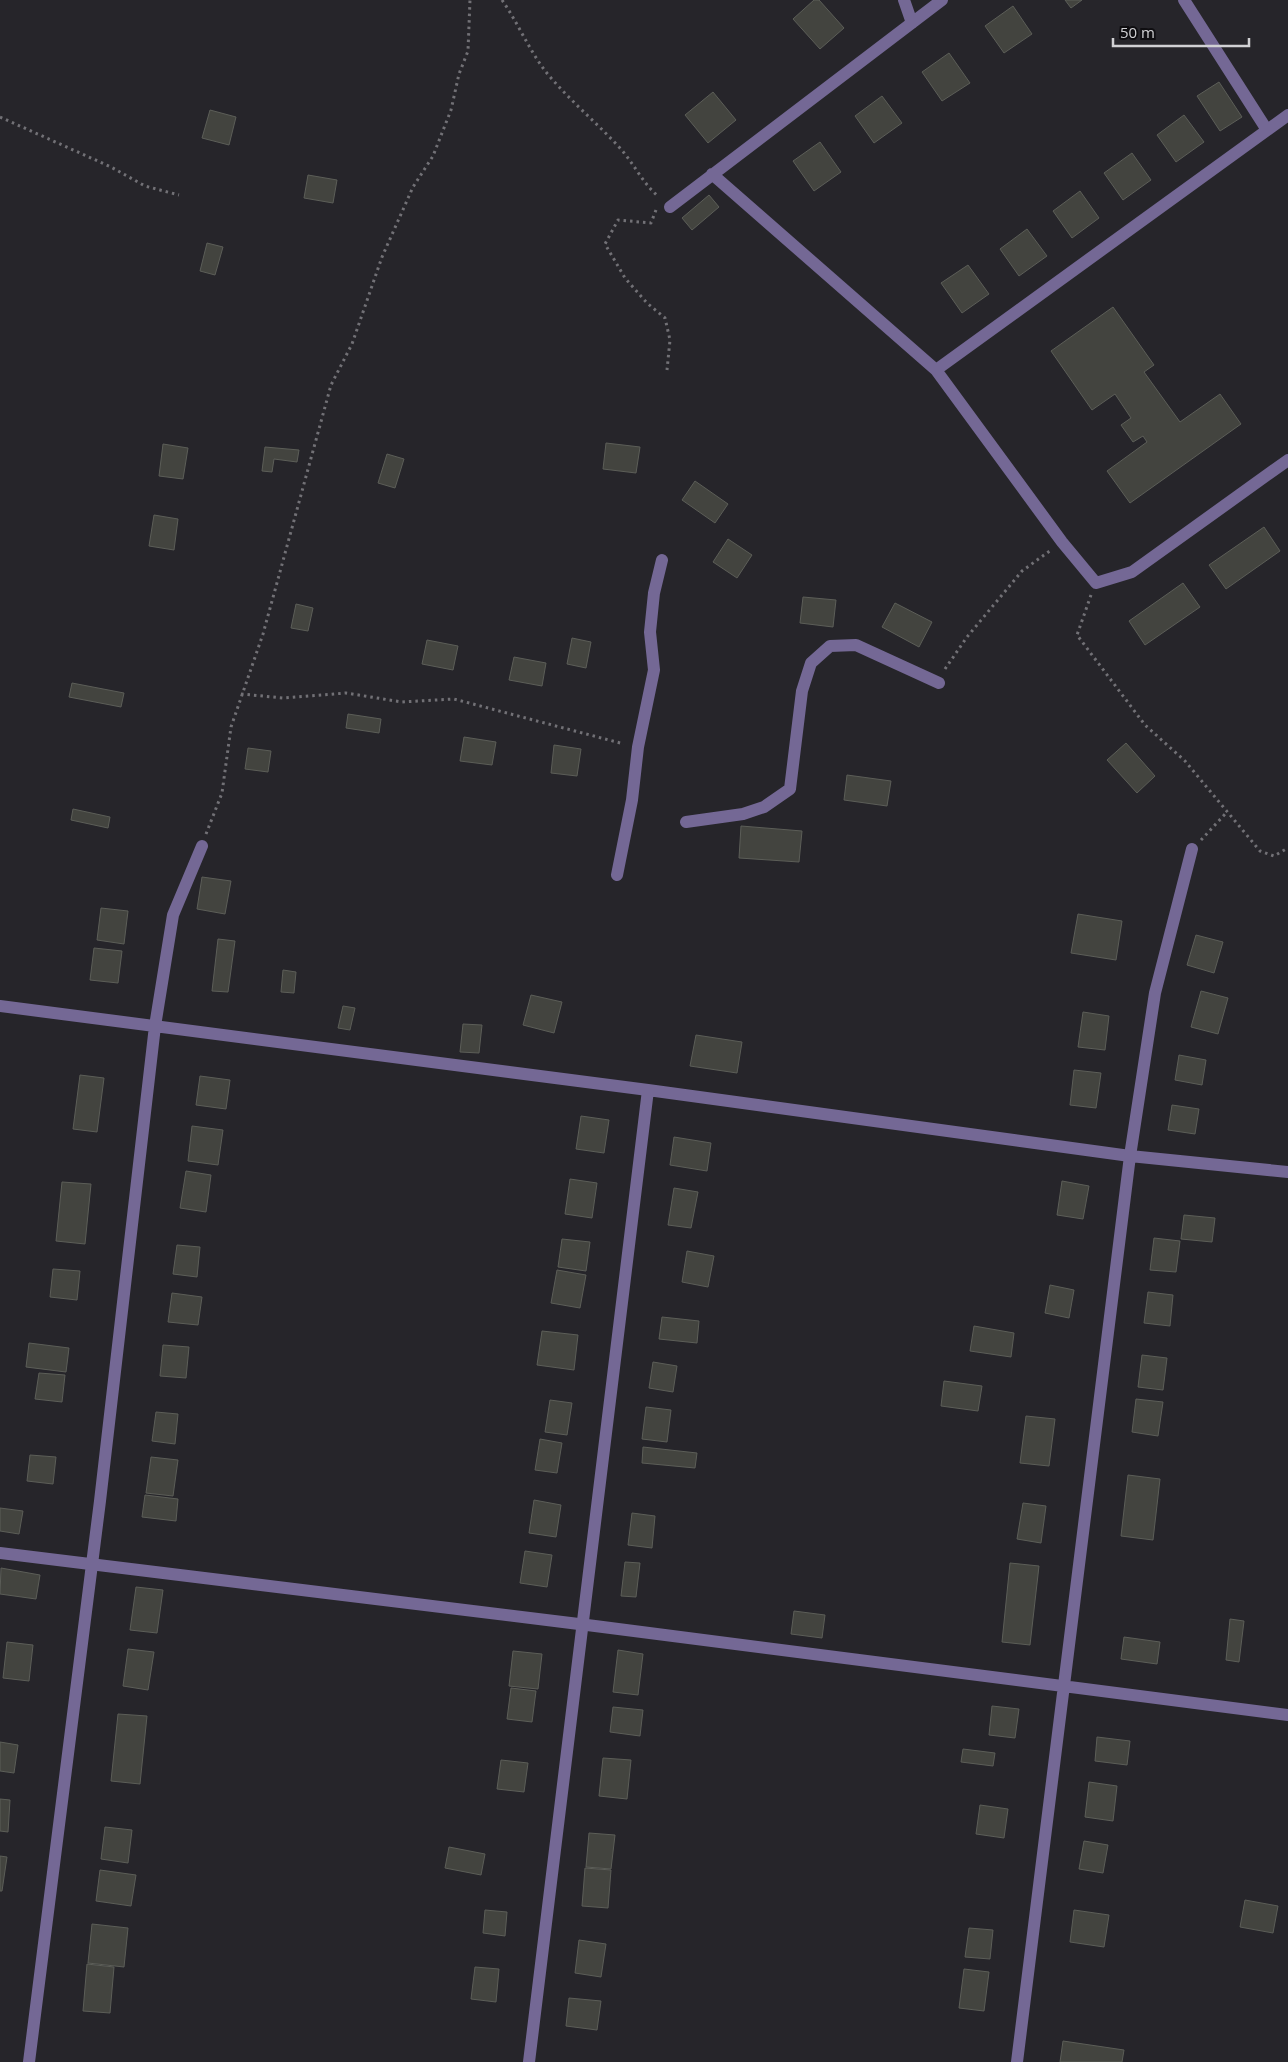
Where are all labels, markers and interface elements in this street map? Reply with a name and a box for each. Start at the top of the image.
scale bar [1113,15,1249,47]
text: 50 m [1120,22,1155,42]

